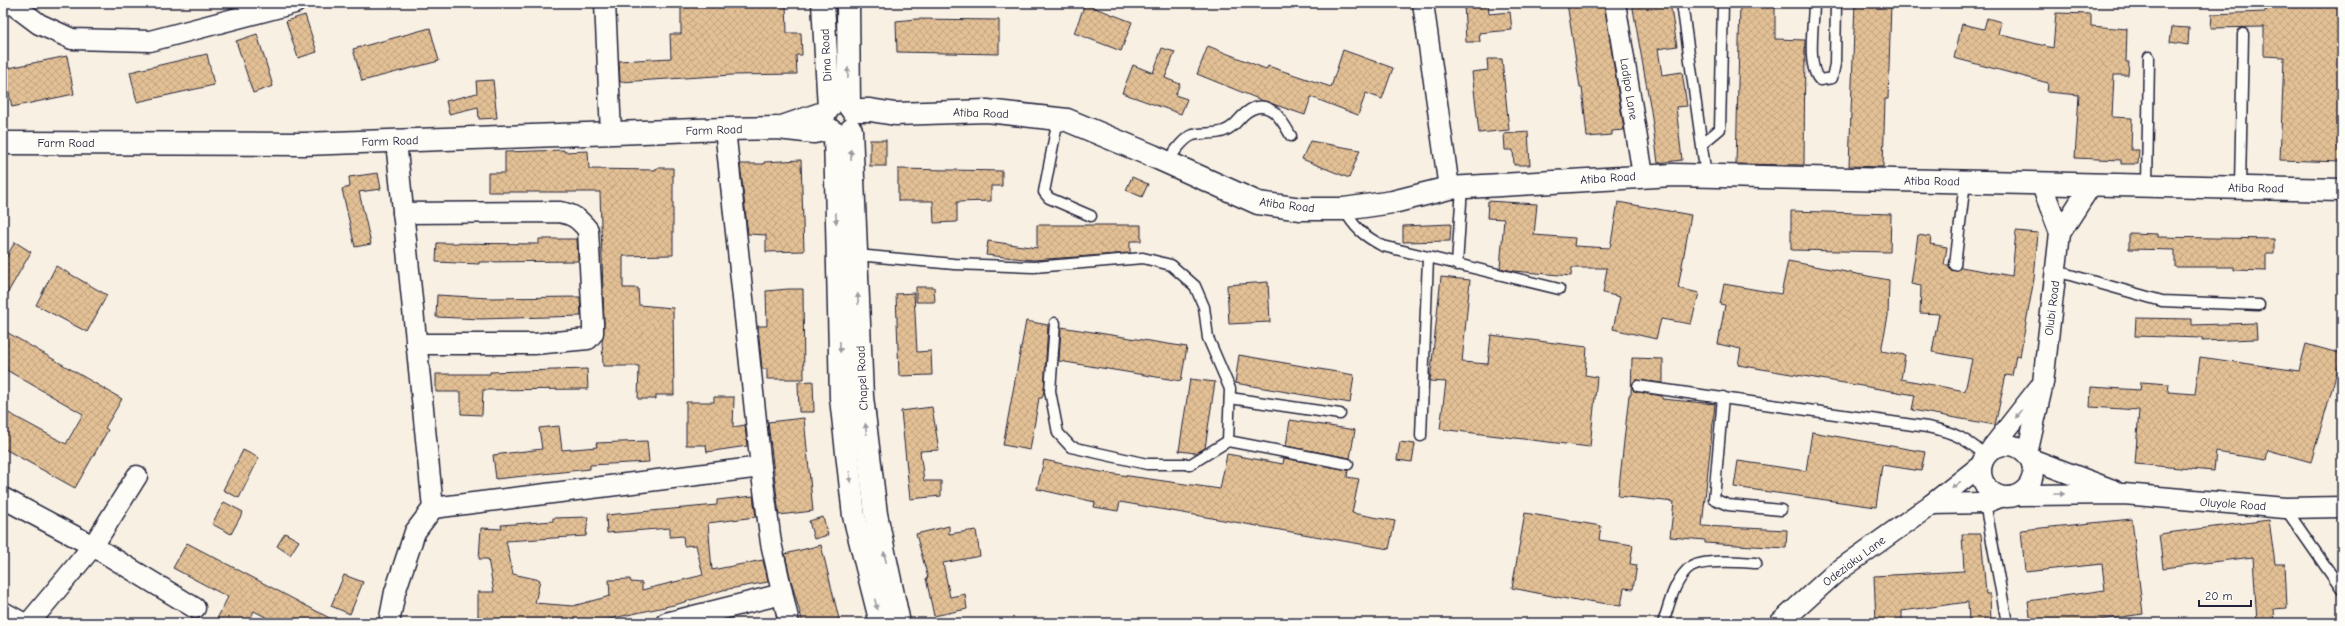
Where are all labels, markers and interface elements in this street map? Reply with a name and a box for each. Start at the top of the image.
street label: Dina Road [818,28,834,82]
street label: Ladipo Lane [1617,57,1641,121]
one-way arrow [845,66,851,79]
street label: Atiba Road [953,105,1009,121]
street label: Farm Road [685,122,743,138]
street label: Farm Road [361,133,419,149]
street label: Farm Road [37,136,95,150]
one-way arrow [848,148,854,161]
street label: Atiba Road [1580,169,1636,187]
street label: Atiba Road [1904,174,1960,188]
street label: Atiba Road [2228,181,2284,195]
street label: Atiba Road [1259,195,1315,215]
one-way arrow [833,212,840,224]
street label: Olubi Road [2042,280,2062,336]
one-way arrow [855,293,862,305]
one-way arrow [837,341,843,354]
street label: Chapel Road [853,345,871,411]
one-way arrow [2015,409,2023,419]
one-way arrow [863,423,869,435]
one-way arrow [847,471,853,483]
one-way arrow [1950,480,1961,489]
one-way arrow [2053,491,2066,497]
street label: Oluyole Road [2199,495,2267,513]
street label: Odeziaku Lane [1820,533,1888,589]
one-way arrow [882,551,888,564]
scale bar [2199,582,2251,608]
text: 20 m [2205,589,2233,603]
one-way arrow [873,598,879,610]

